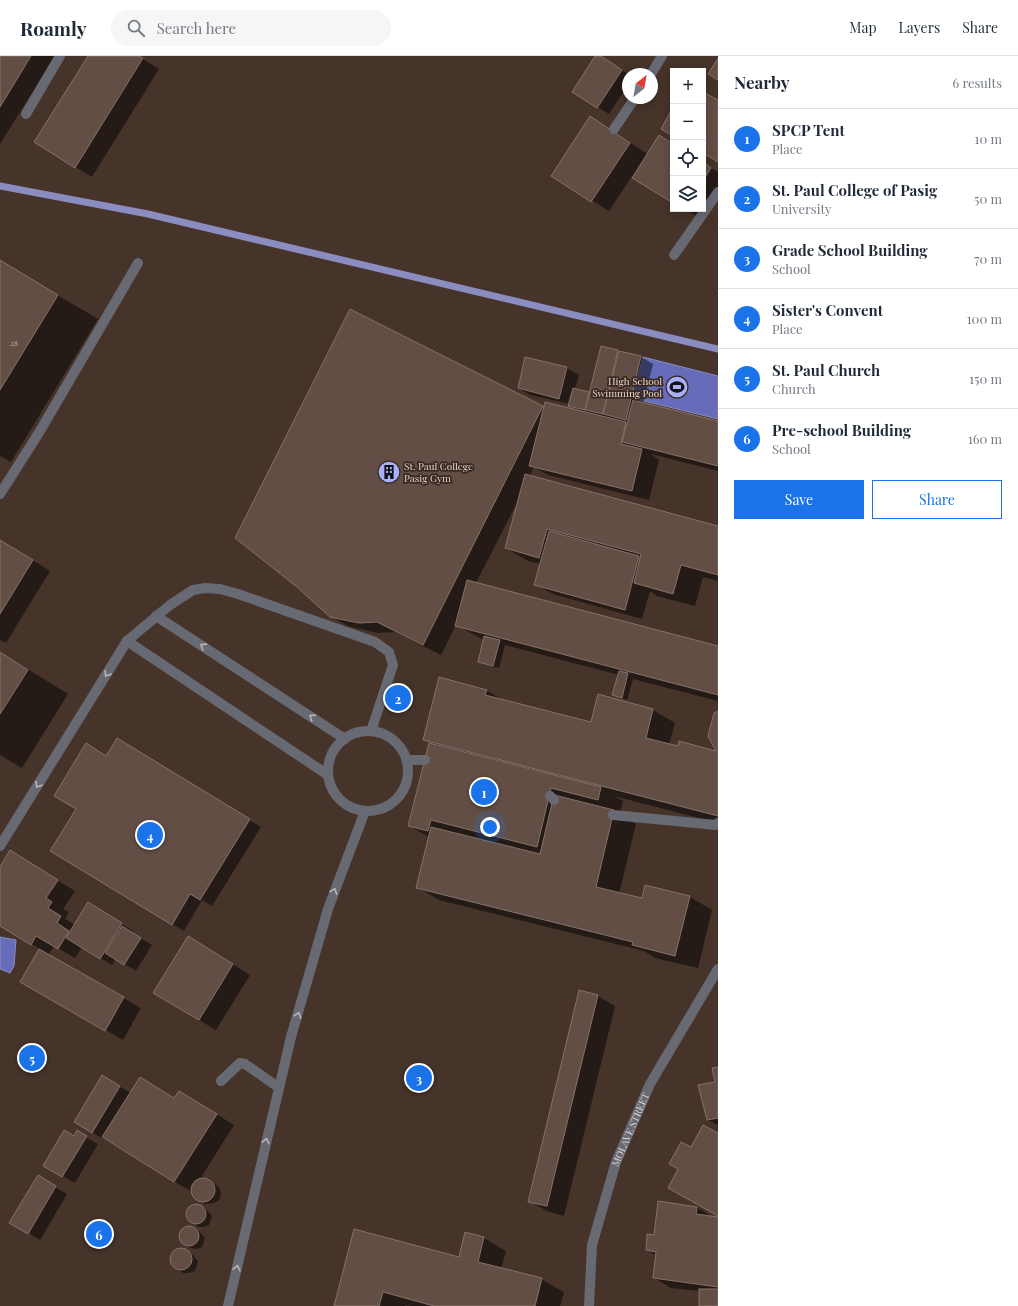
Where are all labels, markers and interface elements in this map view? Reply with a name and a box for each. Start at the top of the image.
search box [111,10,391,46]
text: Roamly [20,15,87,41]
icon: search [125,17,147,39]
text: Search here [157,18,236,38]
text: Map [849,18,877,37]
text: Layers [899,18,940,37]
text: Share [962,18,998,37]
north arrow [622,68,658,104]
map controls [670,68,706,212]
button: + [670,68,706,104]
text: Nearby [734,71,789,93]
text: 6 results [952,74,1002,91]
button: − [670,104,706,140]
text: SPCP Tent [772,120,845,140]
text: 1 [745,130,749,147]
text: 10 m [975,130,1002,147]
button: locate [670,140,706,176]
text: Place [772,140,803,157]
button: layers [670,176,706,212]
text: St. Paul College of Pasig [772,180,937,200]
text: 2 [744,190,750,207]
text: 50 m [974,190,1002,207]
text: University [772,200,832,217]
text: Grade School Building [772,240,928,260]
text: 3 [744,250,750,267]
text: 70 m [974,250,1002,267]
text: School [772,260,811,277]
text: Sister's Convent [772,300,883,320]
text: 4 [744,310,750,327]
text: 100 m [967,310,1002,327]
text: Place [772,320,803,337]
house number: 28 [10,337,18,348]
text: St. Paul Church [772,360,880,380]
text: 5 [744,370,750,387]
text: 150 m [969,370,1002,387]
place label: High School Swimming Pool [592,374,662,400]
sports icon: High School Swimming Pool [664,374,690,400]
text: Church [772,380,816,397]
text: Pre-school Building [772,420,911,440]
text: 6 [743,430,751,447]
text: 160 m [968,430,1002,447]
text: School [772,440,811,457]
building icon: St. Paul College Pasig Gym [376,459,402,485]
place label: St. Paul College Pasig Gym [404,459,473,485]
button: Save [734,480,864,519]
button: Share [872,480,1002,519]
one-way arrow [200,643,207,651]
one-way arrow [104,670,111,677]
pin: 2 [385,683,411,713]
one-way arrow [309,714,316,722]
pin: 1 [471,777,497,807]
one-way arrow [35,781,43,788]
your location [480,817,500,837]
pin: 4 [137,820,163,850]
one-way arrow [330,887,338,894]
one-way arrow [293,1012,302,1019]
pin: 5 [19,1043,45,1073]
pin: 3 [406,1063,432,1093]
street label: MOLAVE STREET [608,1090,652,1168]
one-way arrow [261,1138,269,1144]
pin: 6 [86,1219,112,1249]
one-way arrow [232,1265,240,1271]

